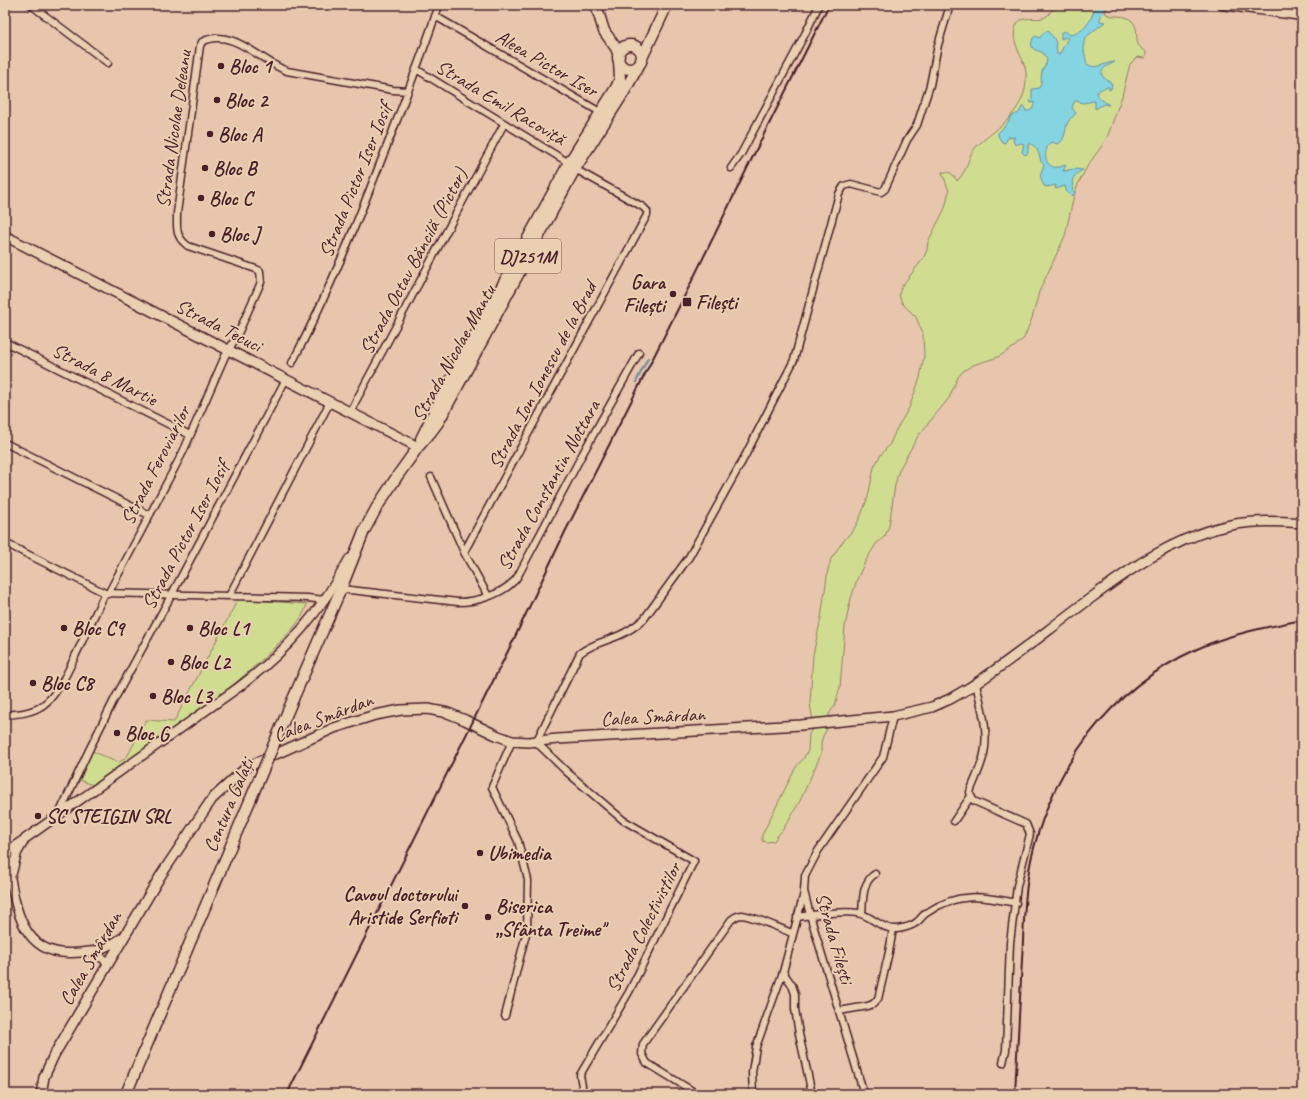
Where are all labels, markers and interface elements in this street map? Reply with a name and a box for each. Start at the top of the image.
street label: Aleea Pictor Iser [491,24,604,104]
street label: Strada Nicolae Deleanu [150,47,197,209]
place label: Bloc 1 [229,54,273,79]
street label: Strada Emil Racoviță [431,54,572,152]
marker: Bloc 1 [216,61,226,71]
place label: Bloc 2 [225,88,269,113]
marker: Bloc 2 [212,95,222,105]
street label: Strada Pictor Iser Iosif [313,96,399,261]
place label: Bloc A [218,122,263,147]
marker: Bloc A [205,129,215,139]
place label: Bloc B [213,156,258,181]
marker: Bloc B [200,163,210,173]
street label: Strada Octav Băncilă (Pictor) [354,163,474,358]
place label: Bloc C [209,186,255,211]
marker: Bloc C [196,193,206,203]
place label: Bloc J [220,222,262,247]
marker: Bloc J [207,229,217,239]
road number: DJ251M [495,239,561,273]
place label: Gara Filești [624,270,668,318]
street label: Strada Ion Ionescu de la Brad [483,275,604,473]
street label: Strada Nicolae Mantu [406,279,502,426]
marker: Gara Filești [668,289,678,299]
place label: Filești [696,290,740,315]
street label: Strada Tecuci [172,293,268,359]
marker: Filești [681,296,693,308]
street label: Strada 8 Martie [48,337,163,412]
street label: Strada Constantin Nottara [491,394,607,575]
street label: Strada Feroviarilor [115,400,197,529]
street label: Strada Pictor Iser Iosif [136,453,237,614]
place label: Bloc C9 [72,616,126,641]
place label: Bloc L1 [198,616,251,641]
marker: Bloc C9 [59,623,69,633]
marker: Bloc L1 [185,623,195,633]
place label: Bloc L2 [179,650,232,675]
marker: Bloc L2 [166,657,176,667]
place label: Bloc C8 [41,671,96,696]
marker: Bloc C8 [28,678,38,688]
place label: Bloc L3 [161,684,214,709]
street label: Calea Smârdan [270,687,377,748]
marker: Bloc L3 [148,691,158,701]
street label: Calea Smârdan [600,701,707,732]
place label: Bloc G [125,721,171,746]
marker: Bloc G [112,728,122,738]
street label: Centura Galați [198,752,260,856]
place label: SC STEIGIN SRL [46,804,173,829]
marker: SC STEIGIN SRL [33,811,43,821]
place label: Ubimedia [488,841,553,866]
marker: Ubimedia [475,848,485,858]
street label: Strada Colectivistilor [600,857,688,996]
place label: Cavoul doctorului Aristide Serfioti [343,882,460,930]
street label: Strada Filești [810,890,860,989]
place label: Biserica „Sfânta Treime" [496,894,609,942]
marker: Cavoul doctorului Aristide Serfioti [460,901,470,911]
street label: Calea Smârdan [53,906,128,1010]
marker: Biserica „Sfânta Treime" [483,912,493,922]

